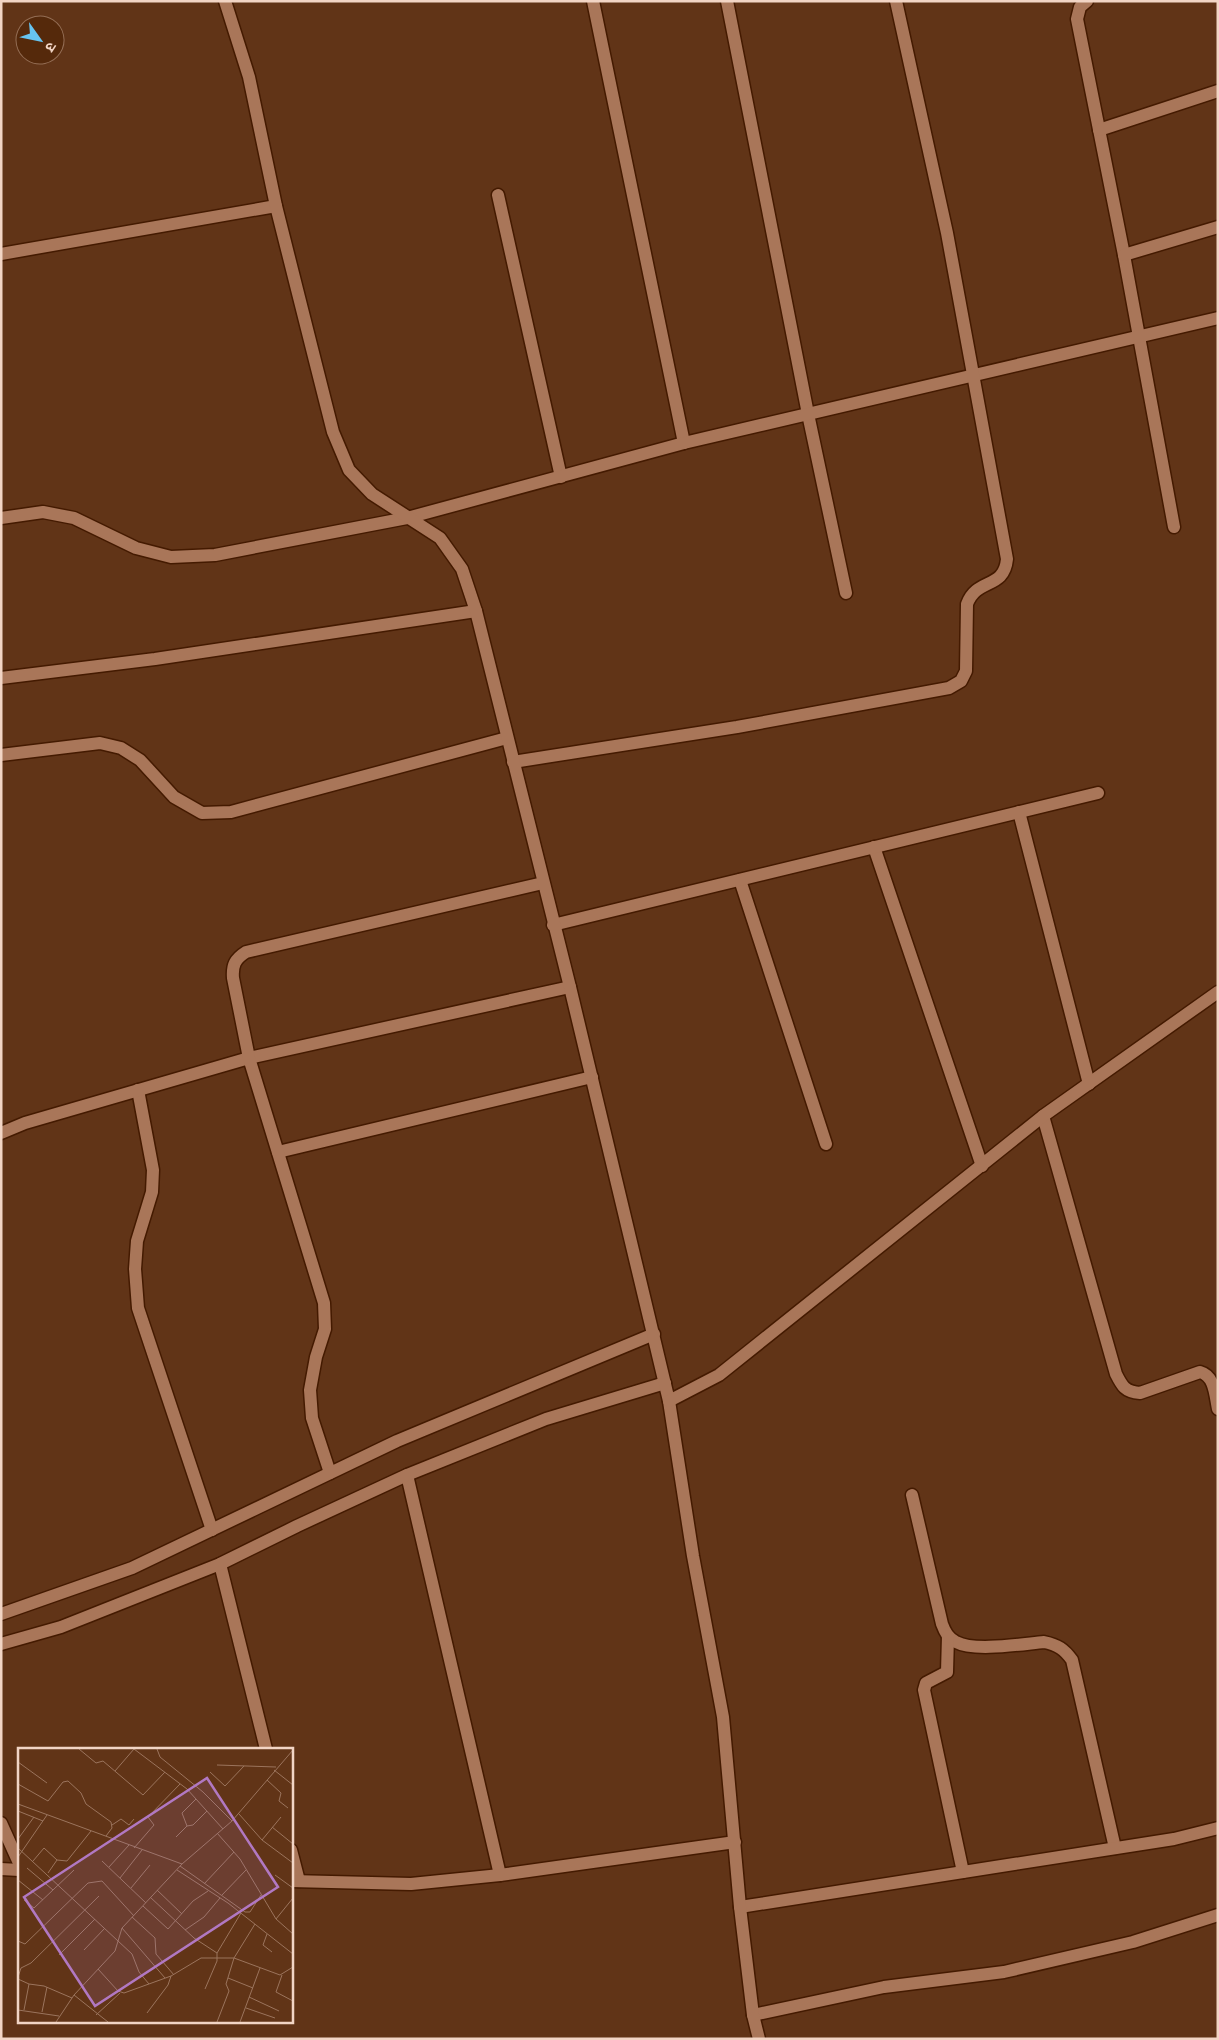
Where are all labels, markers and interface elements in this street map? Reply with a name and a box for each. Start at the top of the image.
north arrow [15,15,65,65]
text: उ [41,39,60,56]
inset map [18,1748,292,2022]

